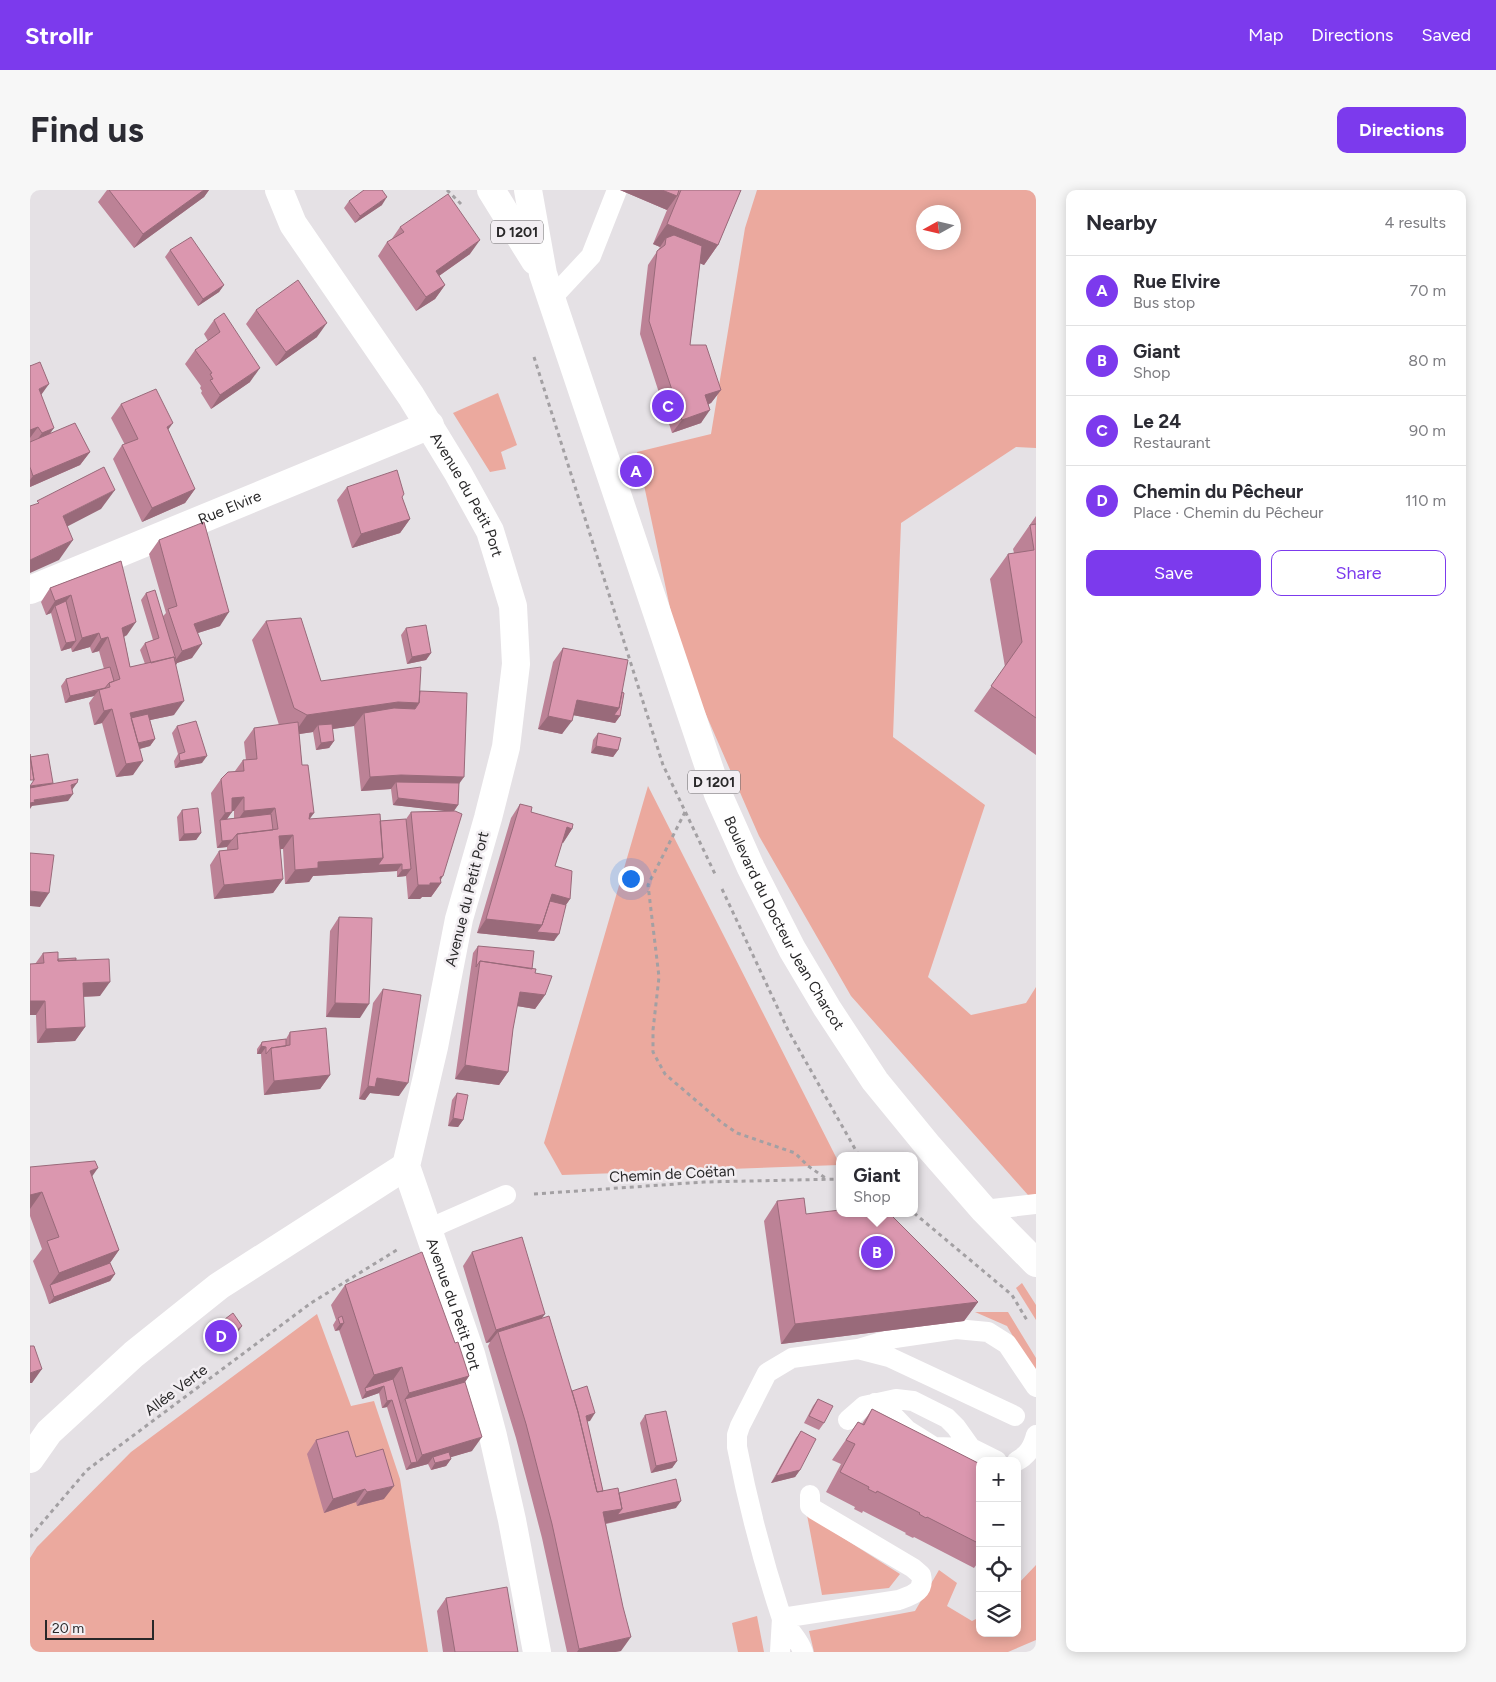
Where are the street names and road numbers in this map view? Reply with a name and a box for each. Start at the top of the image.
road number: D 1201 [491,221,543,244]
street label: Avenue du Petit Port [426,429,506,559]
street label: Rue Elvire [196,487,264,529]
road number: D 1201 [688,770,740,794]
street label: Boulevard du Docteur Jean Charcot [720,813,848,1034]
street label: Avenue du Petit Port [442,829,493,968]
street label: Chemin de Coëtan [609,1162,735,1186]
street label: Avenue du Petit Port [423,1236,484,1373]
street label: Allée Verte [141,1361,211,1419]

